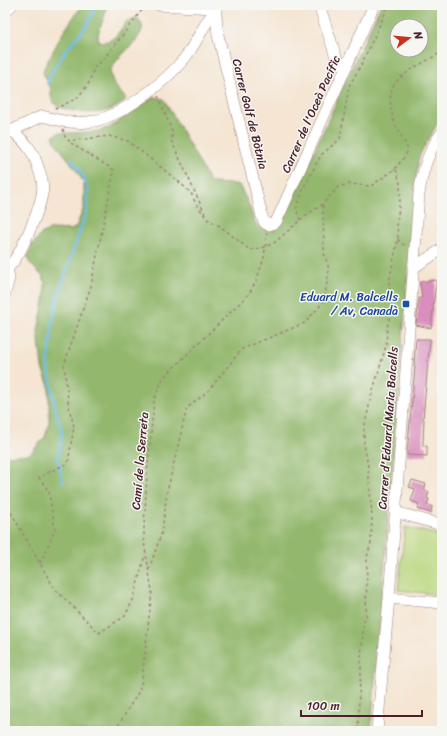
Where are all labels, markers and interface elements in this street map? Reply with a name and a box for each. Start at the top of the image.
north arrow [389,18,429,58]
text: N [408,28,428,42]
street label: Carrer de l'Oceà Pacífic [275,51,347,177]
street label: Carrer Golf de Bòtnia [226,56,274,172]
place label: Eduard M. Balcells / Av, Canadà [300,286,398,322]
marker: Eduard M. Balcells / Av, Canadà [401,299,411,309]
street label: Carrer d'Eduard Maria Balcells [371,345,405,510]
street label: Camí de la Serreta [125,411,155,511]
scale bar [301,692,422,718]
text: 100 m [307,695,340,717]

